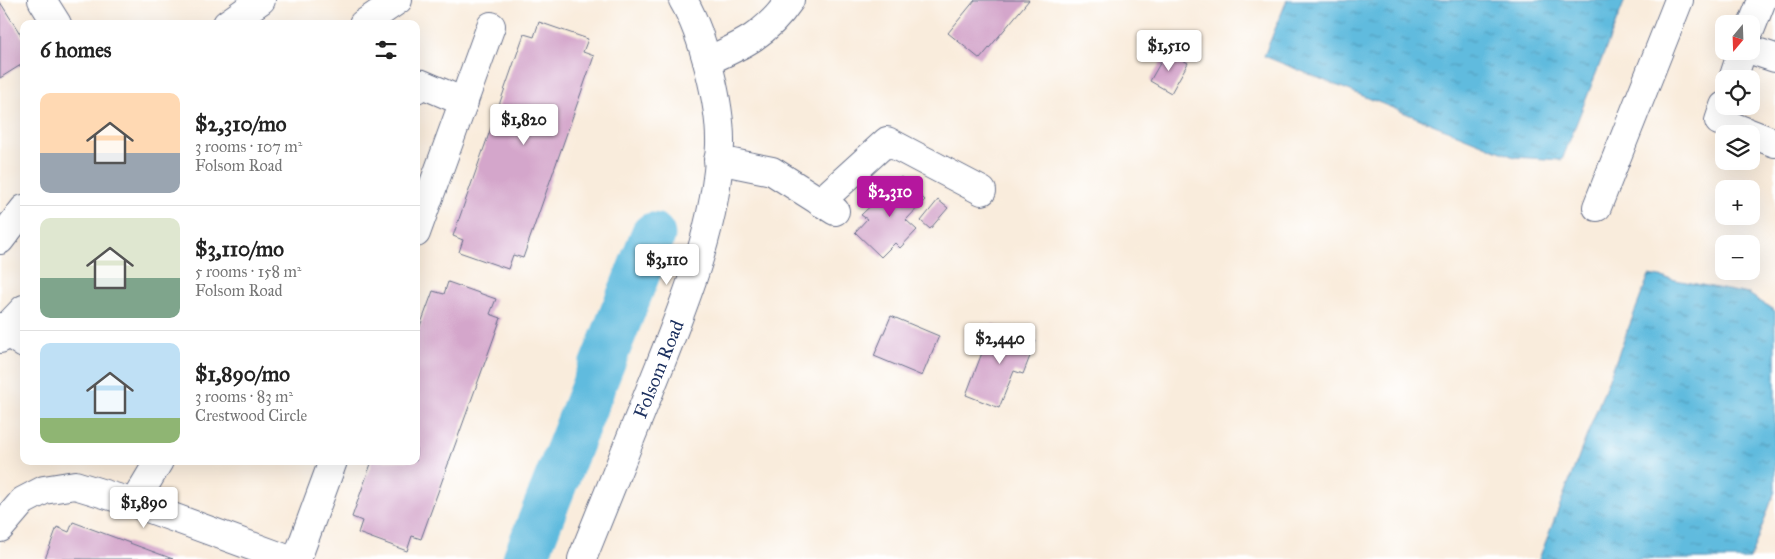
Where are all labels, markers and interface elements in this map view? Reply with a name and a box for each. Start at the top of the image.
north arrow [1715,15,1760,60]
map controls [1715,15,1760,280]
pin: $1,510 [1128,30,1210,72]
icon: filters [372,36,400,64]
text: $1,510 [1148,36,1190,55]
text: 6 homes [40,37,112,63]
button: locate [1715,70,1760,115]
pin: $1,820 [483,104,565,146]
text: $1,820 [501,110,547,129]
text: $2,310/mo [195,111,287,137]
icon: home [80,113,140,173]
button: layers [1715,125,1760,170]
text: 3 rooms · 107 m² [195,137,302,156]
text: Folsom Road [195,156,283,175]
pin: $2,310 [849,176,931,218]
button: + [1715,180,1760,225]
text: $2,310 [868,182,912,201]
button: − [1715,235,1760,280]
text: $3,110/mo [195,236,284,262]
icon: home [80,238,140,298]
pin: $3,110 [626,244,708,286]
text: $3,110 [646,250,688,269]
text: 5 rooms · 158 m² [195,262,301,281]
text: Folsom Road [195,281,283,300]
street label: Folsom Road [628,316,689,422]
pin: $2,440 [959,322,1041,365]
text: $2,440 [975,329,1025,348]
text: $1,890/mo [195,361,290,387]
icon: home [80,363,140,423]
text: 3 rooms · 83 m² [195,387,293,406]
text: Crestwood Circle [195,406,307,425]
pin: $1,890 [103,486,185,529]
text: $1,890 [121,493,167,512]

